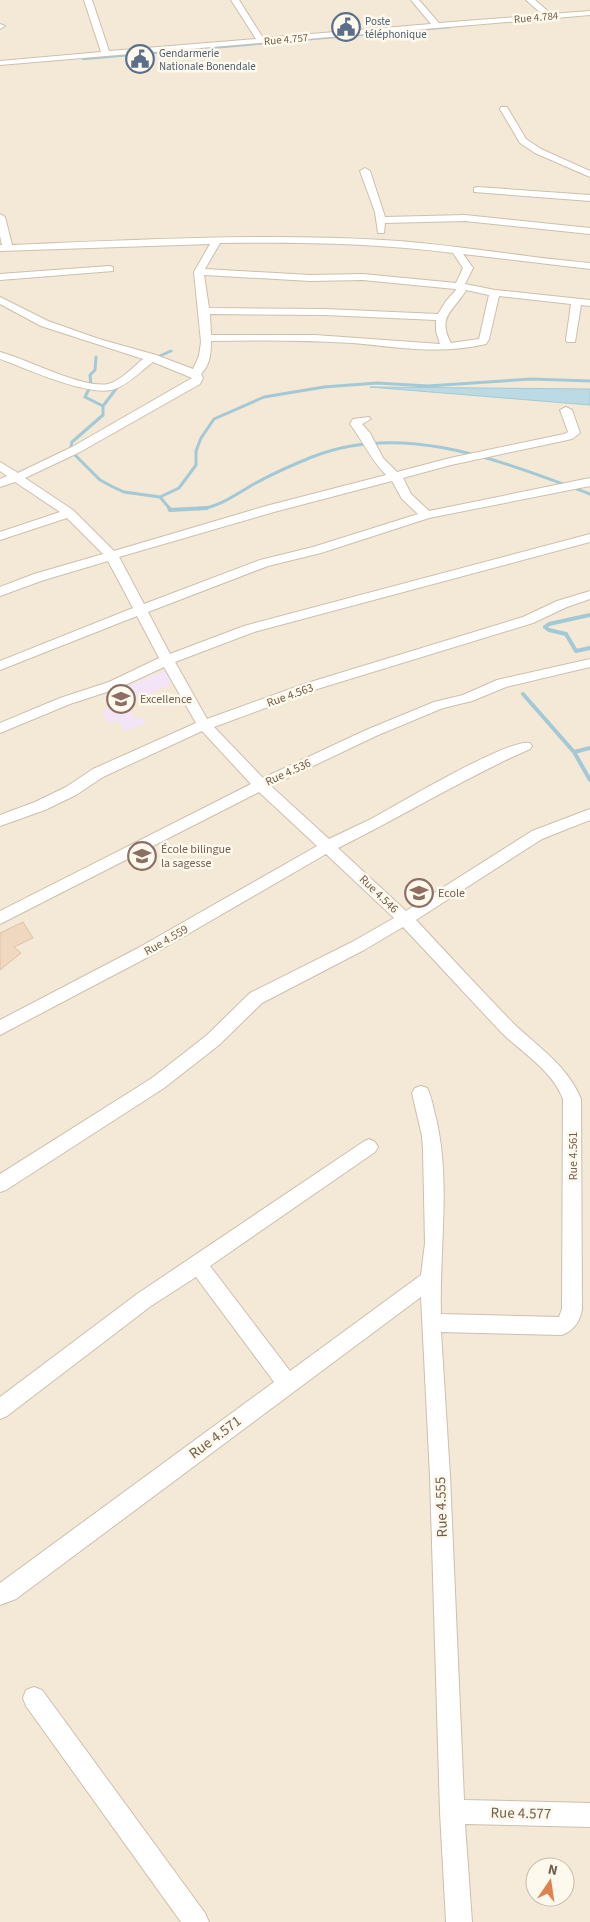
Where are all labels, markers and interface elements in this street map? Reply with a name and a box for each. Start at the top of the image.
street label: Rue 4.784 [513,8,559,27]
public building icon: Poste téléphonique [331,12,361,42]
place label: Poste téléphonique [365,14,427,42]
street label: Rue 4.757 [263,30,309,49]
public building icon: Gendarmerie Nationale Bonendale [125,44,155,74]
place label: Gendarmerie Nationale Bonendale [159,46,256,74]
street label: Rue 4.563 [264,679,316,712]
school or university icon: Excellence [106,684,136,714]
place label: Excellence [140,691,192,708]
street label: Rue 4.536 [263,754,314,790]
school or university icon: École bilingue la sagesse [127,841,157,871]
place label: École bilingue la sagesse [161,841,231,872]
street label: Rue 4.546 [355,871,402,917]
school or university icon: Ecole [404,878,434,908]
place label: Ecole [438,885,465,902]
street label: Rue 4.559 [141,921,192,960]
street label: Rue 4.561 [565,1132,582,1180]
street label: Rue 4.571 [185,1411,246,1464]
street label: Rue 4.555 [430,1476,453,1538]
street label: Rue 4.577 [490,1802,552,1825]
north arrow [525,1857,575,1907]
text: N [546,1860,559,1881]

